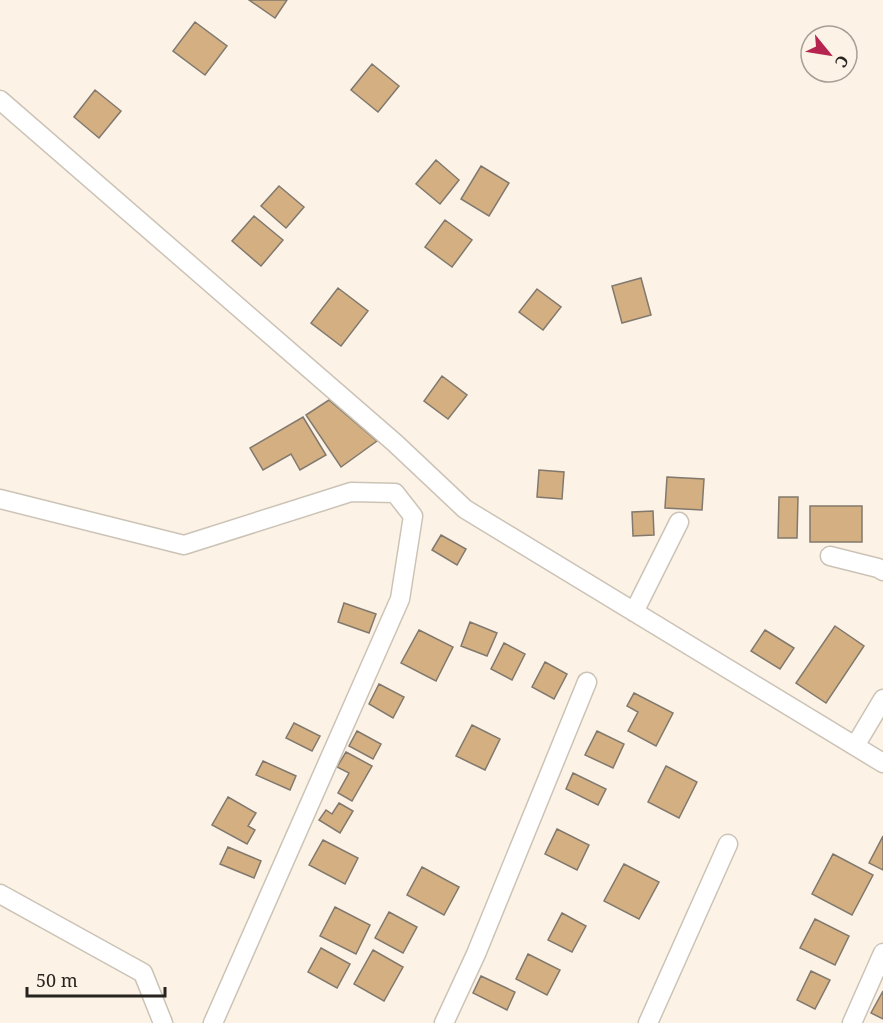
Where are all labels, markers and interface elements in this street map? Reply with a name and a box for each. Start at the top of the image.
north arrow [799,24,859,84]
text: С [830,51,854,72]
scale bar [27,960,165,998]
text: 50 m [36,968,78,992]

